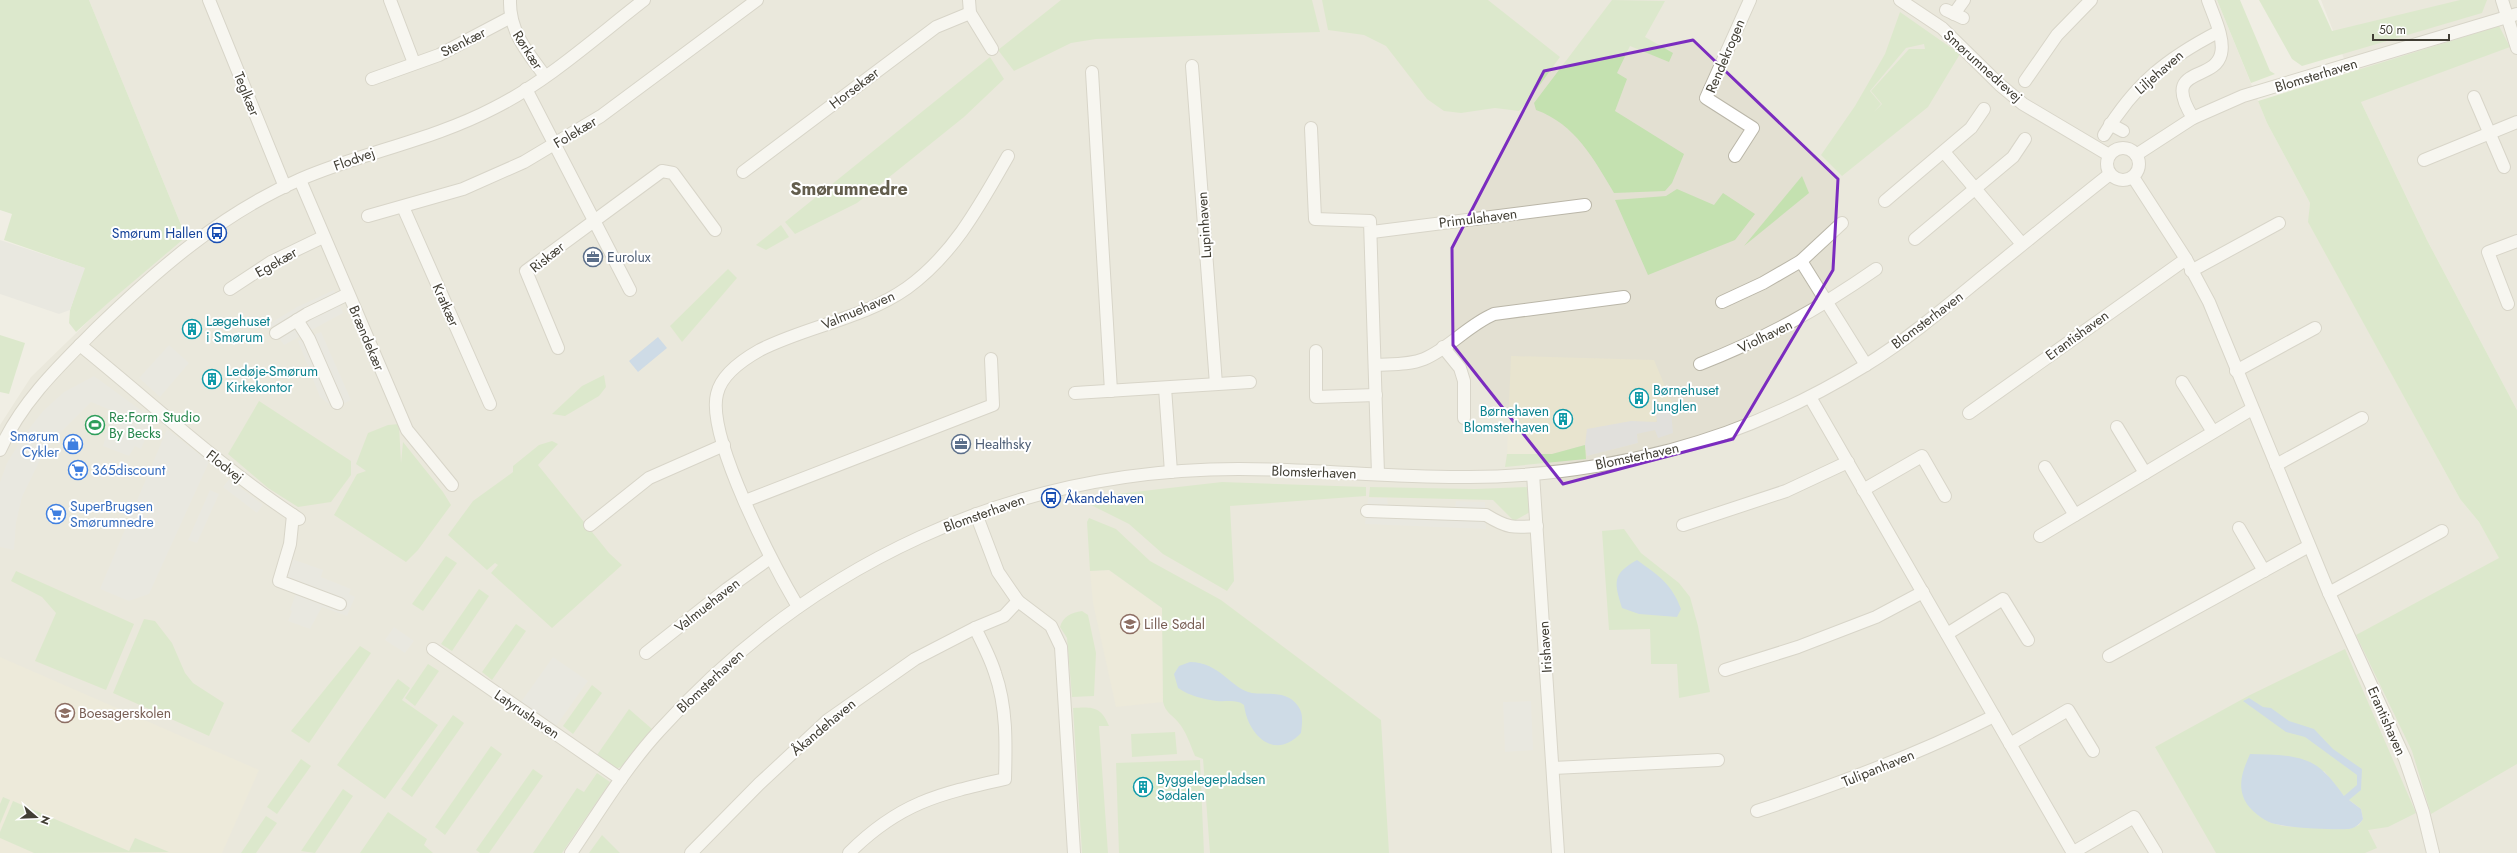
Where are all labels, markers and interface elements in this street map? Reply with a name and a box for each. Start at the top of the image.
street label: Rendekrogen [1700,16,1750,96]
scale bar [2373,16,2449,42]
text: 50 m [2379,21,2406,39]
street label: Stenkær [437,22,489,62]
street label: Smørumnedrevej [1939,25,2027,107]
street label: Rørkær [508,27,548,74]
street label: Liljehaven [2130,45,2188,99]
street label: Blomsterhaven [2272,53,2360,97]
street label: Horsekær [825,62,883,113]
street label: Teglkær [229,69,265,119]
street label: Folekær [550,111,601,153]
street label: Flodvej [331,142,377,176]
district label: Smørumnedre [790,176,908,202]
street label: Lupinhaven [1192,191,1216,259]
street label: Primulahaven [1438,203,1518,233]
bus stop icon: Smørum Hallen [206,222,228,244]
place label: Smørum Hallen [112,223,203,243]
street label: Riskær [525,237,569,277]
street label: Egekær [251,242,301,282]
office icon: Eurolux [582,246,604,268]
place label: Eurolux [607,247,651,267]
street label: Kratkær [428,280,464,330]
street label: Valmuehaven [818,286,898,334]
street label: Blomsterhaven [1887,286,1967,354]
street label: Brændekær [344,302,390,374]
street label: Erantishaven [2041,305,2113,365]
place label: Lægehuset i Smørum [206,311,271,347]
street label: Violhaven [1734,314,1796,358]
building icon: Lægehuset i Smørum [181,318,203,340]
place label: Ledøje-Smørum Kirkekontor [226,361,318,397]
building icon: Ledøje-Smørum Kirkekontor [201,368,223,390]
place label: Børnehuset Junglen [1651,380,1719,416]
building icon: Børnehuset Junglen [1628,387,1650,409]
place label: Børnehaven Blomsterhaven [1464,401,1549,437]
place label: Re:Form Studio By Becks [109,407,200,443]
building icon: Børnehaven Blomsterhaven [1552,408,1574,430]
sports icon: Re:Form Studio By Becks [84,414,106,436]
place label: Smørum Cykler [10,426,59,462]
shop icon: Smørum Cykler [62,433,84,455]
office icon: Healthsky [950,433,972,455]
place label: Healthsky [975,434,1032,454]
street label: Blomsterhaven [1593,437,1681,475]
street label: Flodvej [202,445,248,487]
supermarket icon: 365discount [67,459,89,481]
place label: 365discount [92,460,166,480]
street label: Blomsterhaven [1271,461,1357,483]
bus stop icon: Åkandehaven [1040,487,1062,509]
place label: Åkandehaven [1065,488,1144,508]
street label: Blomsterhaven [941,489,1027,537]
place label: SuperBrugsen Smørumnedre [70,496,154,532]
supermarket icon: SuperBrugsen Smørumnedre [45,503,67,525]
street label: Valmuehaven [670,573,744,637]
school or university icon: Lille Sødal [1119,613,1141,635]
place label: Lille Sødal [1144,614,1205,634]
street label: Irishaven [1533,620,1557,674]
street label: Blomsterhaven [672,645,748,717]
street label: Erantishaven [2363,683,2411,759]
street label: Latyrushaven [490,685,564,743]
street label: Åkandehaven [786,694,860,760]
school or university icon: Boesagerskolen [54,702,76,724]
place label: Boesagerskolen [79,703,171,723]
street label: Tulipanhaven [1839,744,1917,792]
place label: Byggelegepladsen Sødalen [1157,769,1266,805]
building icon: Byggelegepladsen Sødalen [1132,776,1154,798]
north arrow [16,797,56,837]
text: N [36,814,54,827]

